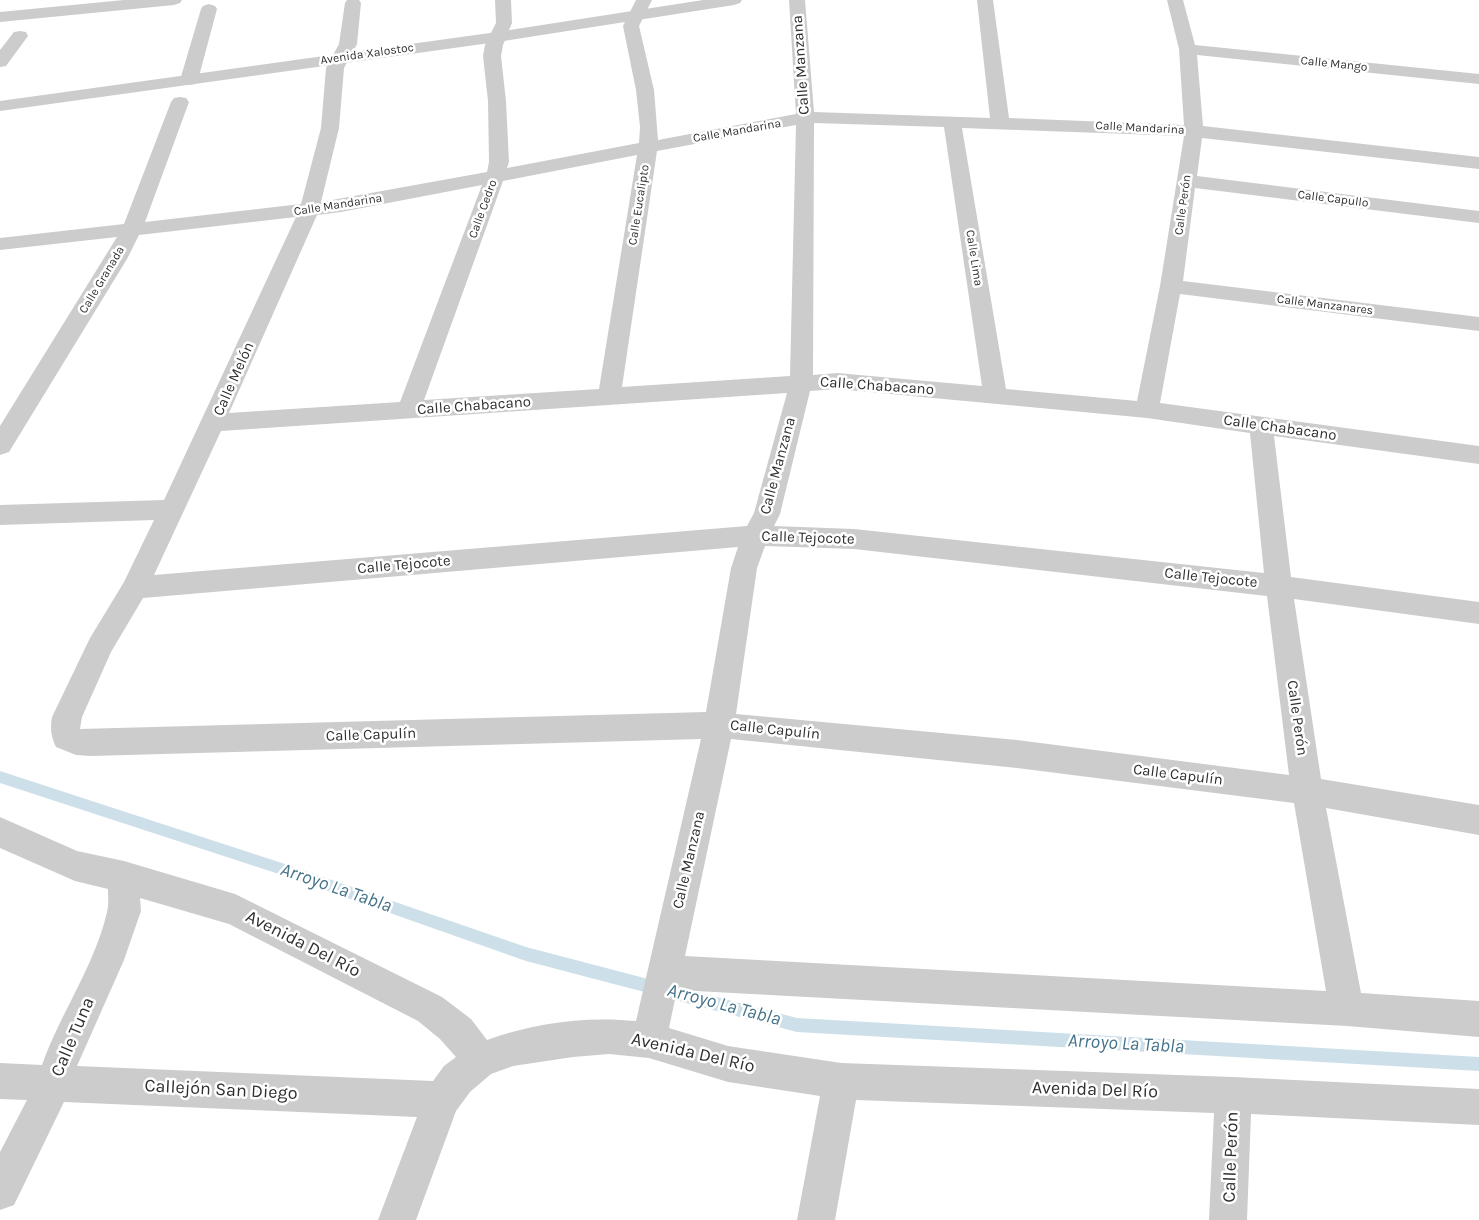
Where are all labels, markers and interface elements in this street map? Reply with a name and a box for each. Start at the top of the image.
street label: Calle Manzana [789,15,813,115]
street label: Avenida Xalostoc [319,40,415,68]
street label: Calle Mango [1300,53,1368,75]
street label: Calle Mandarina [692,116,782,146]
street label: Calle Mandarina [1095,118,1185,138]
street label: Calle Eucalipto [626,164,652,246]
street label: Calle Perón [1172,174,1194,236]
street label: Calle Cedro [466,178,500,240]
street label: Calle Capullo [1297,188,1369,210]
street label: Calle Mandarina [293,191,383,219]
street label: Calle Lima [962,229,986,287]
street label: Calle Granada [76,244,128,316]
street label: Calle Manzanares [1276,292,1374,318]
street label: Calle Melón [210,339,258,419]
street label: Calle Chabacano [820,373,934,399]
street label: Calle Chabacano [417,393,531,419]
street label: Calle Chabacano [1222,411,1338,445]
street label: Calle Manzana [756,415,800,517]
street label: Calle Tejocote [761,527,855,549]
street label: Calle Tejocote [357,552,451,578]
street label: Calle Tejocote [1164,564,1258,592]
street label: Calle Perón [1283,679,1311,757]
street label: Calle Capulín [729,716,821,744]
street label: Calle Capulín [326,724,416,746]
street label: Calle Capulín [1132,761,1224,789]
street label: Calle Manzana [669,809,709,911]
water label: Arroyo La Tabla [277,858,395,918]
street label: Avenida Del Río [242,906,364,982]
water label: Arroyo La Tabla [665,979,783,1031]
street label: Calle Tuna [47,994,99,1080]
street label: Avenida Del Río [629,1028,757,1078]
water label: Arroyo La Tabla [1067,1030,1185,1058]
street label: Callejón San Diego [144,1075,298,1105]
street label: Avenida Del Río [1032,1077,1158,1103]
street label: Calle Perón [1219,1111,1243,1203]

